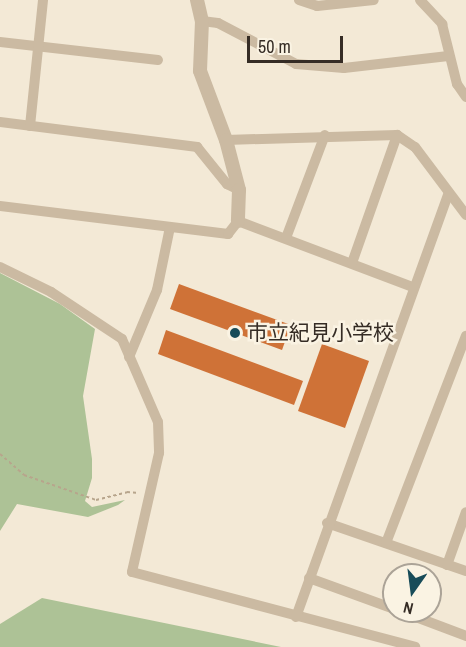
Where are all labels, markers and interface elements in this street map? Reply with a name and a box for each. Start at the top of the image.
scale bar [250,24,346,62]
text: 50 m [258,34,291,59]
place label: 市立紀見小学校 [247,320,394,346]
marker: 市立紀見小学校 [228,326,242,340]
north arrow [382,563,442,623]
text: N [401,597,415,620]

